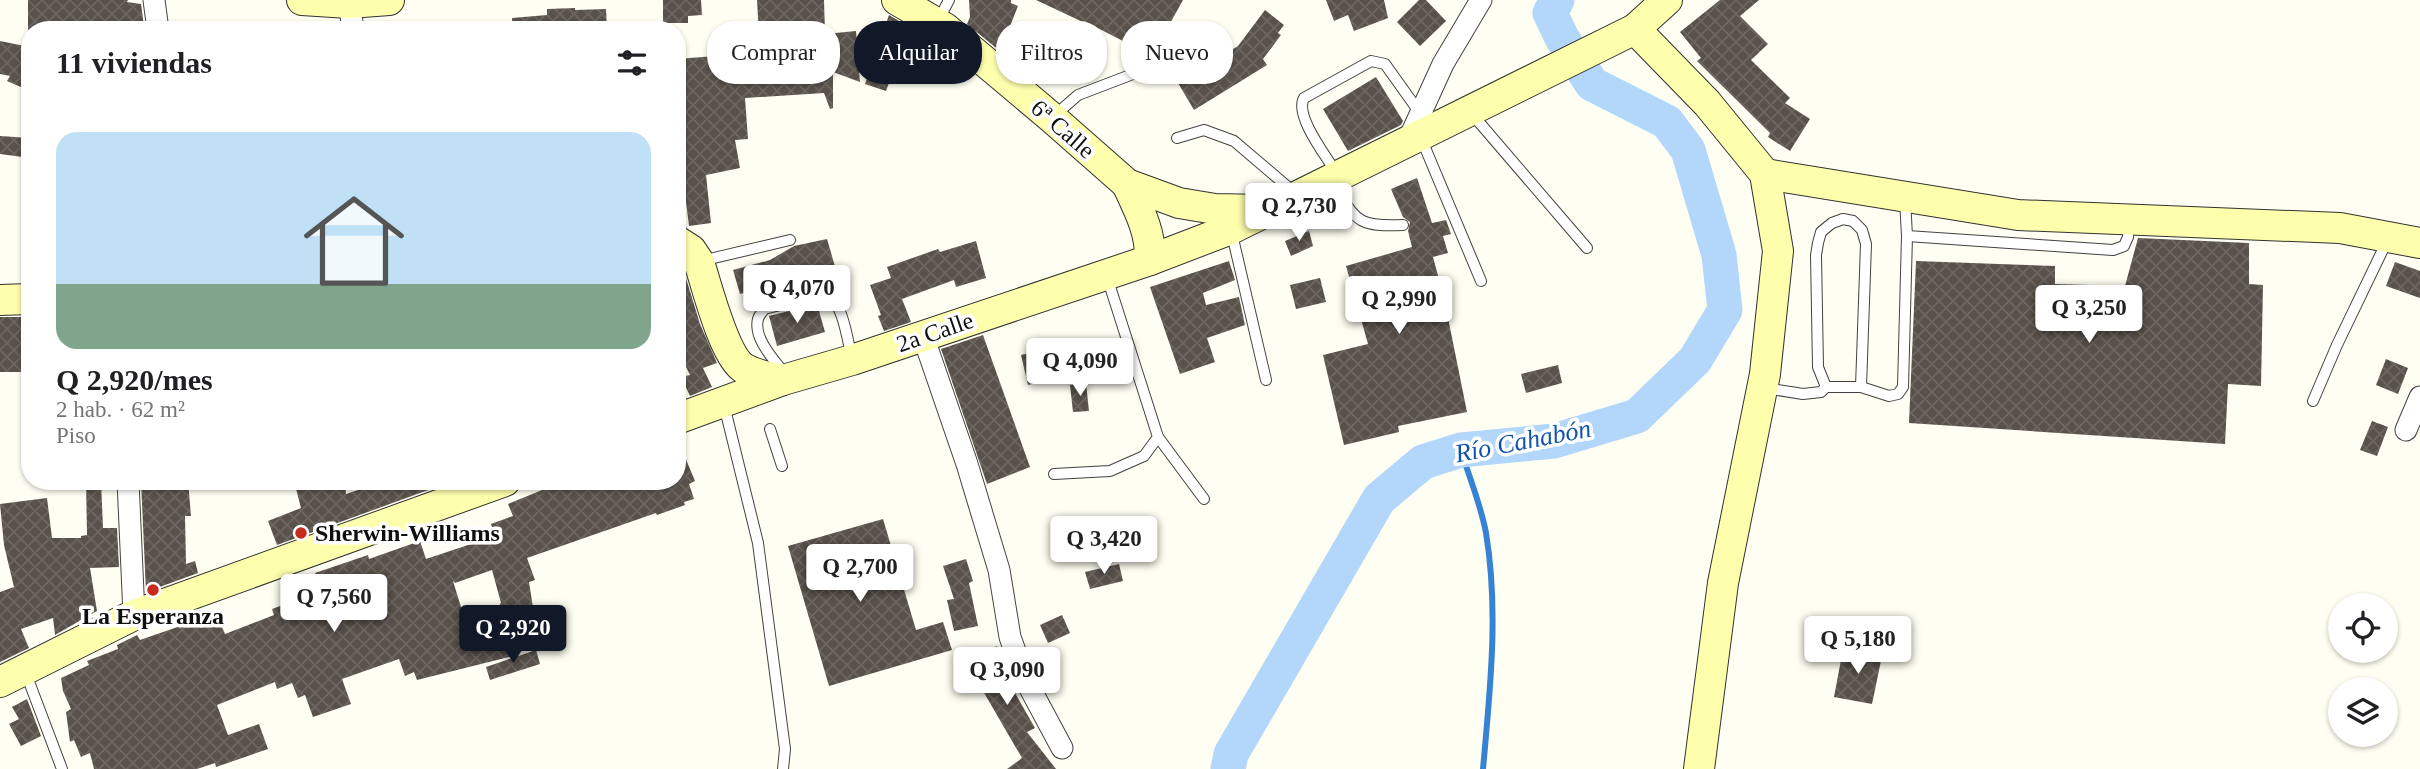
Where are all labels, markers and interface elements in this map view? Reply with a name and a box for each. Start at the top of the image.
chip: Comprar [707,21,840,84]
chip: Alquilar [854,21,982,84]
chip: Filtros [996,21,1107,84]
chip: Nuevo [1121,21,1233,84]
icon: filters [613,44,651,82]
text: 11 viviendas [56,46,212,79]
street label: 6ª Calle [1026,94,1100,164]
icon: home [291,178,417,304]
pin: Q 2,730 [1234,184,1364,243]
text: Q 2,730 [1261,193,1337,218]
pin: Q 4,070 [732,266,862,325]
text: Q 4,070 [759,275,835,300]
pin: Q 2,990 [1334,276,1464,336]
text: Q 2,990 [1361,286,1437,311]
pin: Q 3,250 [2024,286,2154,345]
text: Q 3,250 [2051,295,2127,320]
street label: 2a Calle [893,307,977,357]
pin: Q 4,090 [1015,338,1145,398]
text: Q 4,090 [1042,348,1118,373]
text: Q 2,920/mes [56,363,213,396]
text: 2 hab. · 62 m² [56,397,185,422]
water label: Río Cahabón [1452,414,1593,469]
text: Piso [56,423,96,448]
pin: Q 3,420 [1039,516,1169,576]
place label: Sherwin-Williams [315,520,500,546]
marker: Sherwin-Williams [293,525,309,541]
text: Q 3,420 [1066,526,1142,551]
pin: Q 2,700 [795,544,925,604]
text: Q 2,700 [822,554,898,579]
pin: Q 7,560 [269,574,399,634]
marker: La Esperanza [145,582,161,598]
text: Q 7,560 [296,584,372,609]
map controls [2328,593,2398,747]
button: locate [2328,593,2398,663]
place label: La Esperanza [82,603,224,629]
pin: Q 2,920 [448,606,578,665]
text: Q 2,920 [475,615,551,640]
pin: Q 5,180 [1793,616,1923,676]
text: Q 5,180 [1820,626,1896,651]
pin: Q 3,090 [942,648,1072,707]
text: Q 3,090 [969,657,1045,682]
button: layers [2328,677,2398,747]

